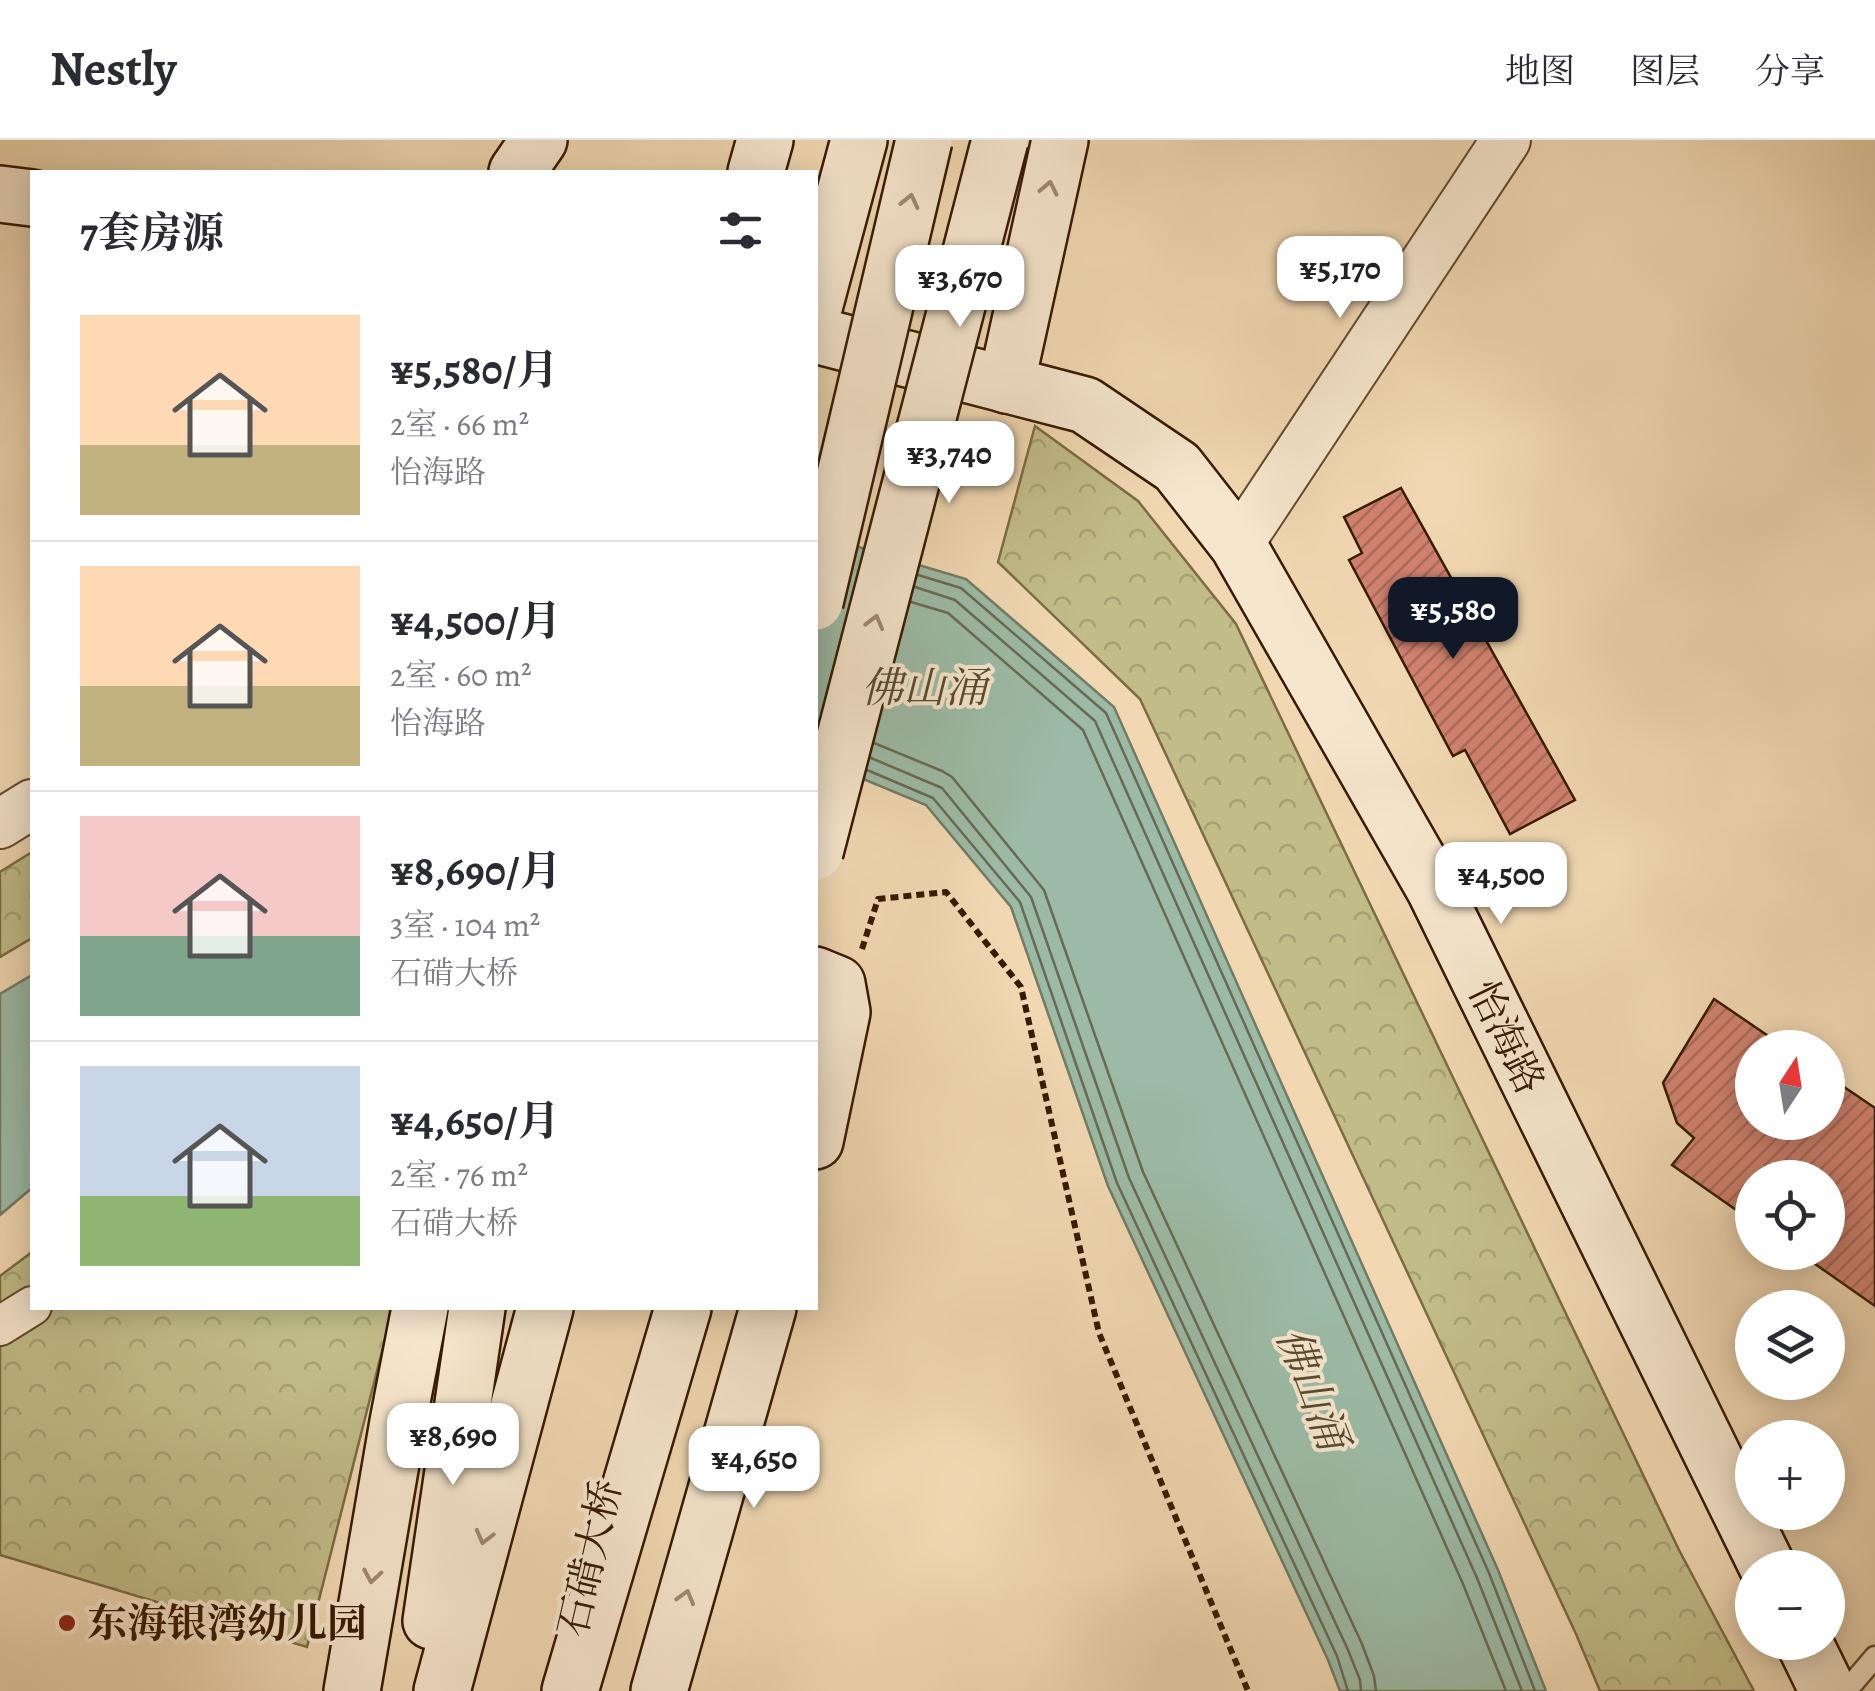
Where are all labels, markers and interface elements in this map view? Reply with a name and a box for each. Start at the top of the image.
text: Nestly [50,36,177,102]
text: 地图 [1505,47,1575,95]
text: 图层 [1630,47,1700,95]
text: 分享 [1755,47,1825,95]
one-way arrow [1037,180,1058,197]
one-way arrow [898,193,919,210]
icon: filters [713,203,768,258]
text: 7套房源 [80,204,224,261]
pin: ¥5,170 [1259,236,1421,321]
pin: ¥3,670 [879,245,1041,330]
text: ¥5,170 [1299,246,1381,290]
text: ¥3,670 [917,255,1003,299]
text: ¥5,580/月 [390,341,558,398]
icon: home [160,355,280,475]
text: 2室 · 66 m² [390,402,529,446]
pin: ¥3,740 [868,421,1030,506]
text: ¥3,740 [906,431,992,475]
text: 怡海路 [390,450,486,494]
pin: ¥5,580 [1372,577,1534,662]
text: ¥5,580 [1410,587,1496,631]
text: ¥4,500/月 [390,592,561,649]
icon: home [160,606,280,726]
one-way arrow [863,614,884,631]
text: 2室 · 60 m² [390,653,532,697]
water label: 佛山涌 [861,659,991,716]
text: 怡海路 [390,701,486,745]
text: ¥8,690/月 [390,842,562,899]
pin: ¥4,500 [1420,842,1582,927]
text: ¥4,500 [1457,852,1545,896]
icon: home [160,856,280,976]
text: 3室 · 104 m² [390,903,540,947]
text: 石𬒔大桥 [390,951,518,995]
street label: 怡海路 [1456,971,1558,1103]
north arrow [1735,1030,1845,1140]
map controls [1735,1030,1845,1660]
text: ¥4,650/月 [390,1092,560,1149]
icon: home [160,1106,280,1226]
text: 2室 · 76 m² [390,1153,528,1197]
button: locate [1735,1160,1845,1270]
text: 石𬒔大桥 [390,1201,518,1245]
button: layers [1735,1290,1845,1400]
water label: 佛山涌 [1263,1319,1363,1461]
pin: ¥8,690 [372,1403,534,1488]
text: ¥8,690 [409,1413,497,1457]
button: + [1735,1420,1845,1530]
pin: ¥4,650 [673,1426,835,1511]
text: ¥4,650 [711,1436,797,1480]
street label: 石𬒔大桥 [545,1474,634,1642]
one-way arrow [474,1528,495,1545]
button: − [1735,1550,1845,1660]
one-way arrow [362,1567,383,1584]
one-way arrow [674,1589,695,1606]
place label: 东海银湾幼儿园 [87,1596,367,1651]
marker: 东海银湾幼儿园 [56,1612,78,1634]

